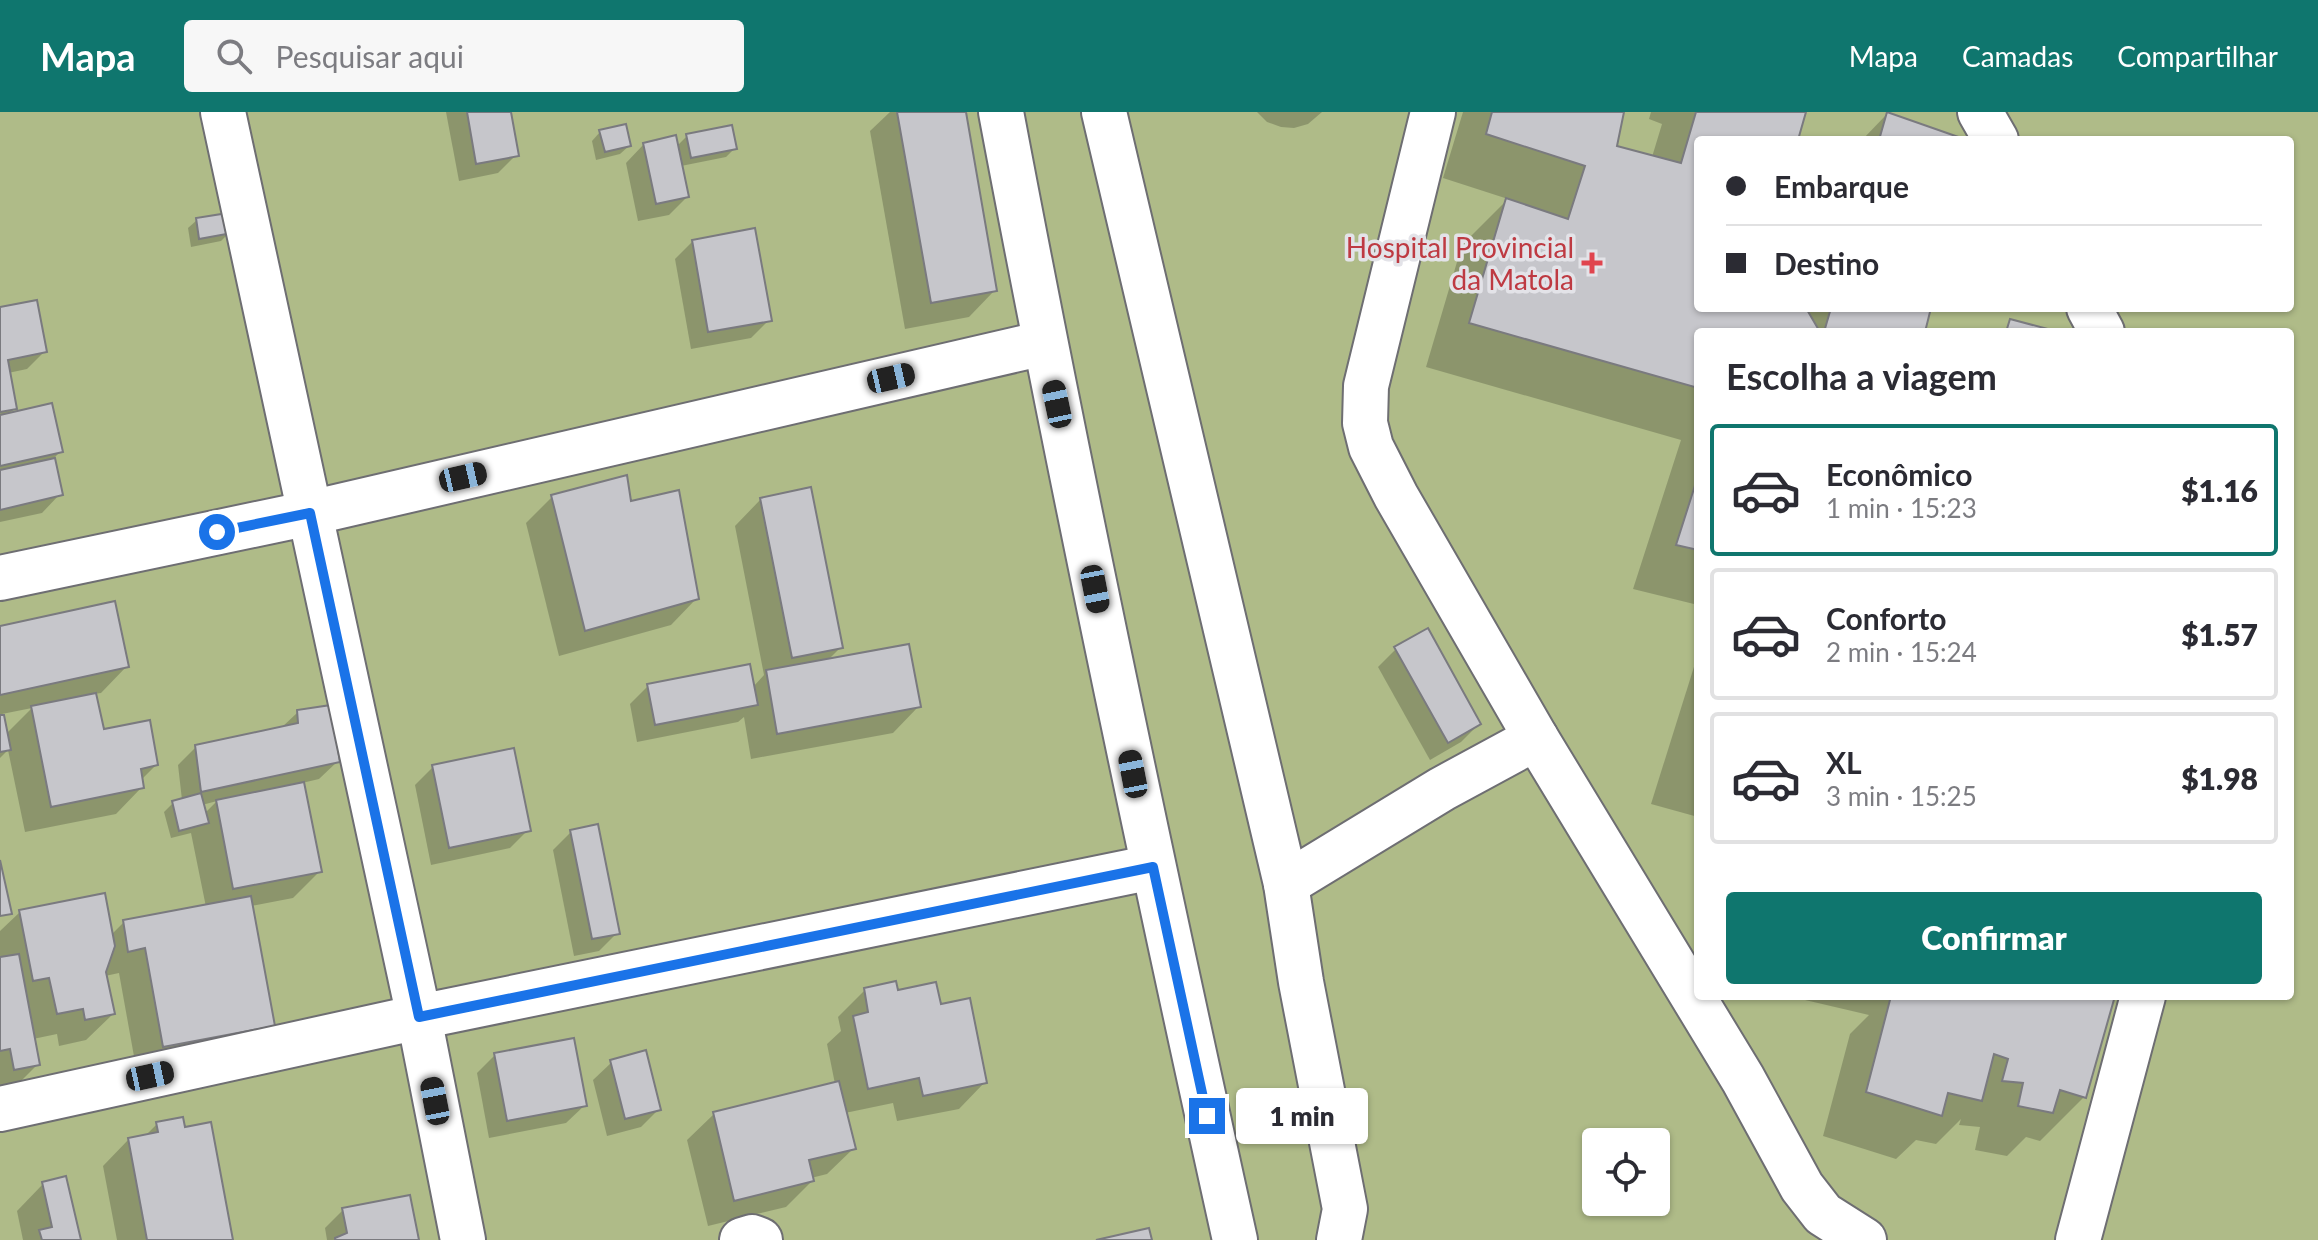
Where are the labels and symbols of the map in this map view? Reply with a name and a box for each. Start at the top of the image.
place label: Hospital Provincial da Matola [1346,230,1574,296]
marker: Hospital Provincial da Matola [1581,252,1603,274]
car [865,361,917,395]
car [1040,378,1074,430]
car [437,460,489,494]
route start [199,514,235,550]
car [1079,563,1111,615]
car [1117,748,1149,800]
car [124,1059,176,1093]
car [419,1075,451,1127]
callout: 1 min [1235,1088,1367,1144]
route end [1189,1098,1225,1134]

